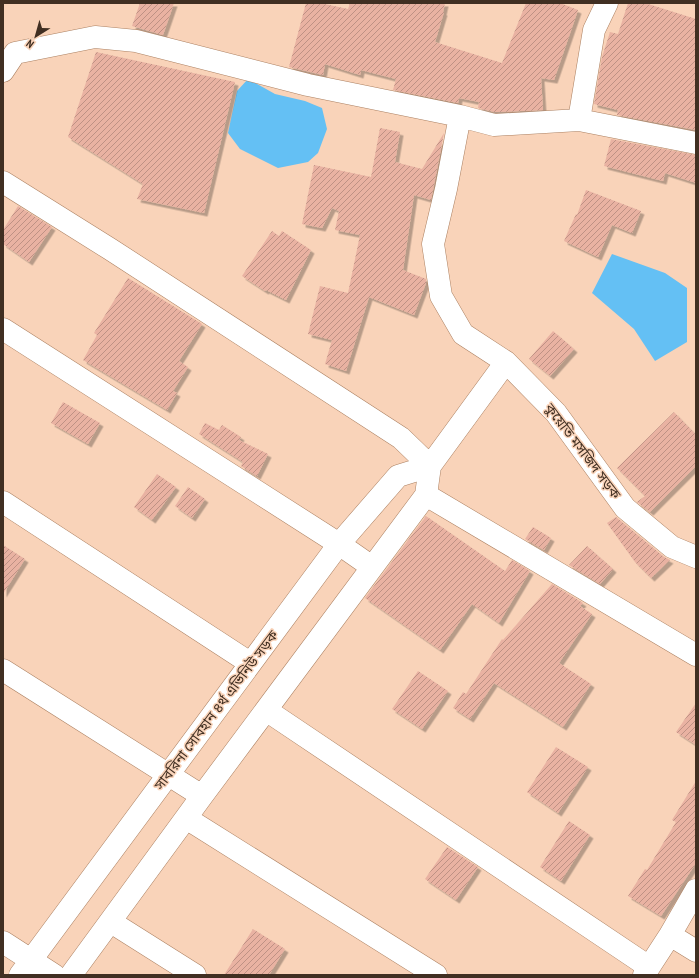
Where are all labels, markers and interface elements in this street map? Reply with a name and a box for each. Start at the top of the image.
north arrow [16,16,56,56]
text: N [23,37,37,51]
street label: কুয়েতি মসজিদ সড়ক [540,399,625,503]
street label: সাবরিনা সোবহান ৪র্থ এভিনিউ সড়ক [149,626,282,794]

